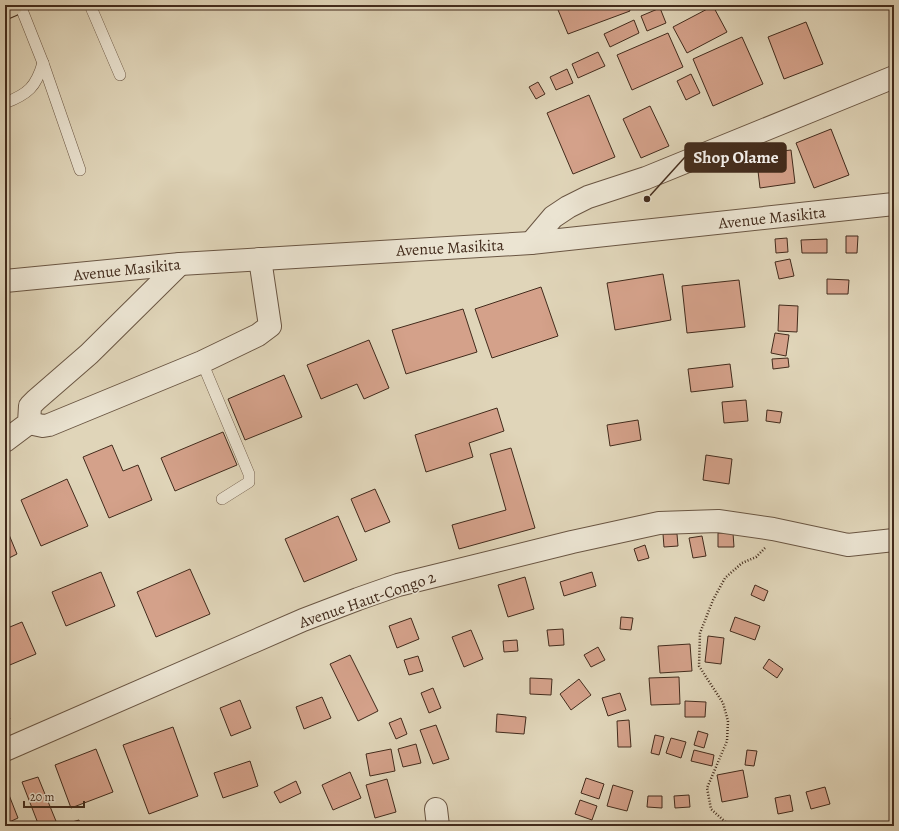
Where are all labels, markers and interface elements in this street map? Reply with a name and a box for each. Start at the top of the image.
callout: Shop Olame [685,143,786,172]
text: Shop Olame [693,146,779,169]
street label: Avenue Masikita [716,201,827,235]
street label: Avenue Masikita [395,234,505,262]
street label: Avenue Masikita [71,253,182,287]
street label: Avenue Haut-Congo 2 [295,566,439,634]
scale bar [24,783,84,809]
text: 20 m [30,789,54,805]

